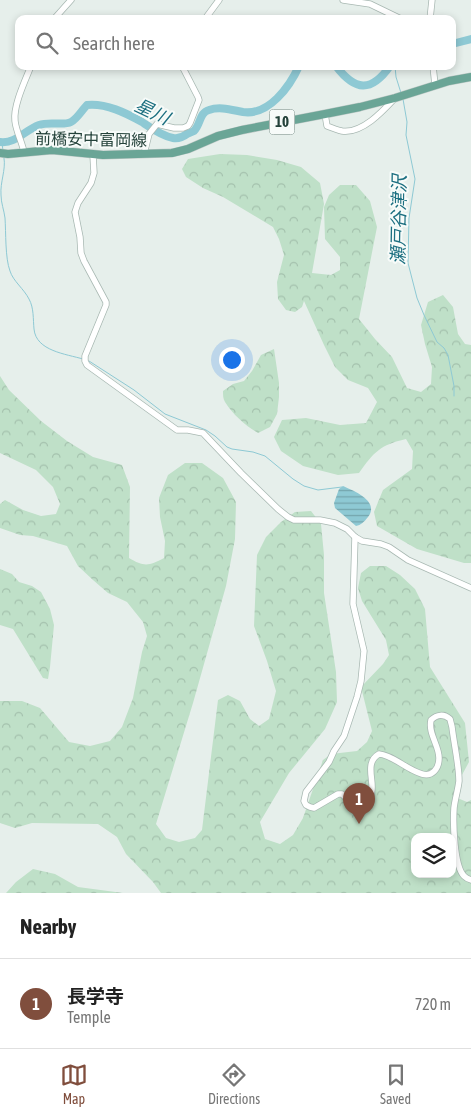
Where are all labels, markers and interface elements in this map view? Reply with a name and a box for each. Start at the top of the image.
search box [15,15,456,70]
icon: search [33,29,61,57]
text: Search here [73,32,155,54]
water label: 星川 [131,94,175,130]
road number: 10 [270,110,294,134]
street label: 前橋安中富岡線 [35,129,147,149]
water label: 瀬戸谷津沢 [387,173,410,265]
your location [219,347,245,373]
pin: 1 [343,783,375,824]
map controls [411,833,456,878]
button: layers [411,833,456,878]
text: Nearby [20,914,76,938]
text: 長学寺 [67,985,124,1007]
text: 1 [32,995,40,1013]
text: 720 m [415,995,451,1013]
text: Temple [67,1008,111,1026]
tab: Map [60,1061,88,1107]
tab: Directions [208,1061,260,1107]
tab: Saved [380,1061,411,1107]

